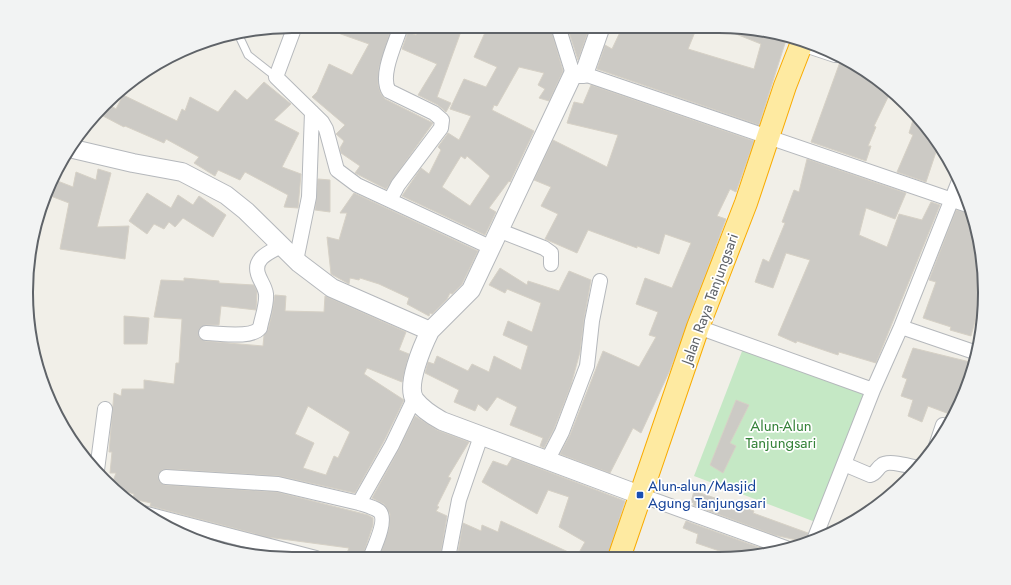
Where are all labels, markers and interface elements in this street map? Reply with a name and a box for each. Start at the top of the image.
street label: Jalan Raya Tanjungsari [675,230,744,370]
park label: Alun-Alun Tanjungsari [746,415,816,454]
place label: Alun-alun/Masjid Agung Tanjungsari [648,475,766,514]
marker: Alun-alun/Masjid Agung Tanjungsari [635,490,645,500]

